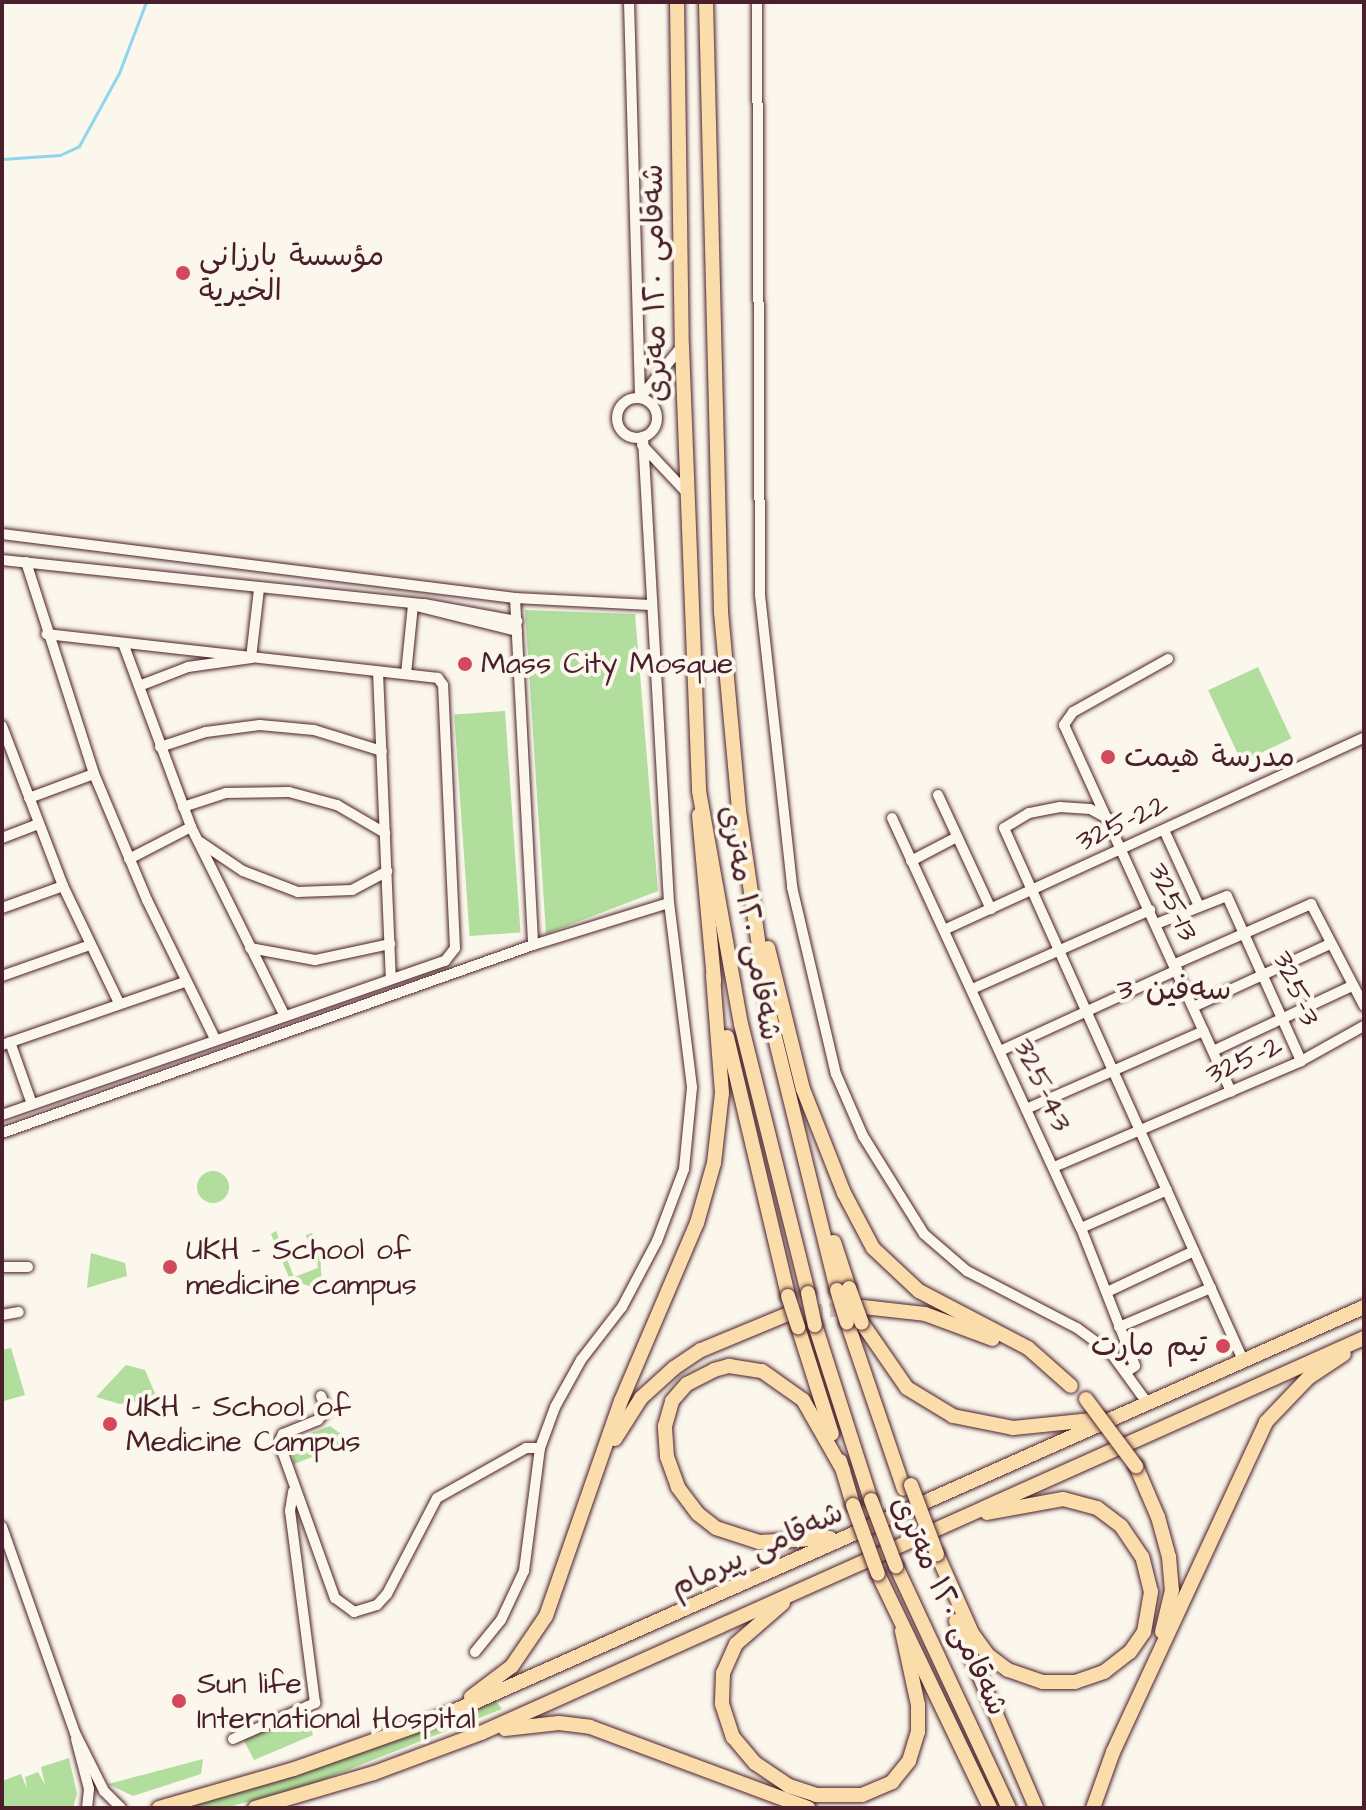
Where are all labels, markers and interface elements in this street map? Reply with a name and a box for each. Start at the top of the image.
street label: شەقامی ١٢٠ مەتری [635,164,675,402]
place label: مؤسسة بارزانی الخیریة [199,238,384,308]
marker: مؤسسة بارزانی الخیریة [174,264,192,282]
place label: Mass City Mosque [481,646,733,682]
marker: Mass City Mosque [456,655,474,673]
place label: مدرسة هيمت [1124,739,1295,775]
marker: مدرسة هيمت [1099,748,1117,766]
street label: 325-22 [1070,786,1174,860]
street label: شەقامی ١٢٠ مەتری [712,803,788,1043]
street label: 325-13 [1140,857,1206,947]
street label: 325-3 [1264,945,1328,1031]
district label: سەفین 3 [1116,971,1232,1009]
street label: 325-2 [1200,1027,1288,1093]
street label: 325-43 [1005,1033,1079,1137]
place label: UKH - School of medicine campus [186,1232,417,1302]
marker: UKH - School of medicine campus [161,1258,179,1276]
place label: تيم مارت [1091,1328,1207,1364]
marker: تيم مارت [1214,1337,1232,1355]
place label: UKH - School of Medicine Campus [126,1389,361,1460]
marker: UKH - School of Medicine Campus [101,1415,119,1433]
street label: شەقامی ١٢٠ مەتری [882,1490,1016,1722]
street label: شەقامی پیرمام [665,1494,849,1606]
place label: Sun life International Hospital [197,1666,476,1736]
marker: Sun life International Hospital [168,1690,190,1712]

